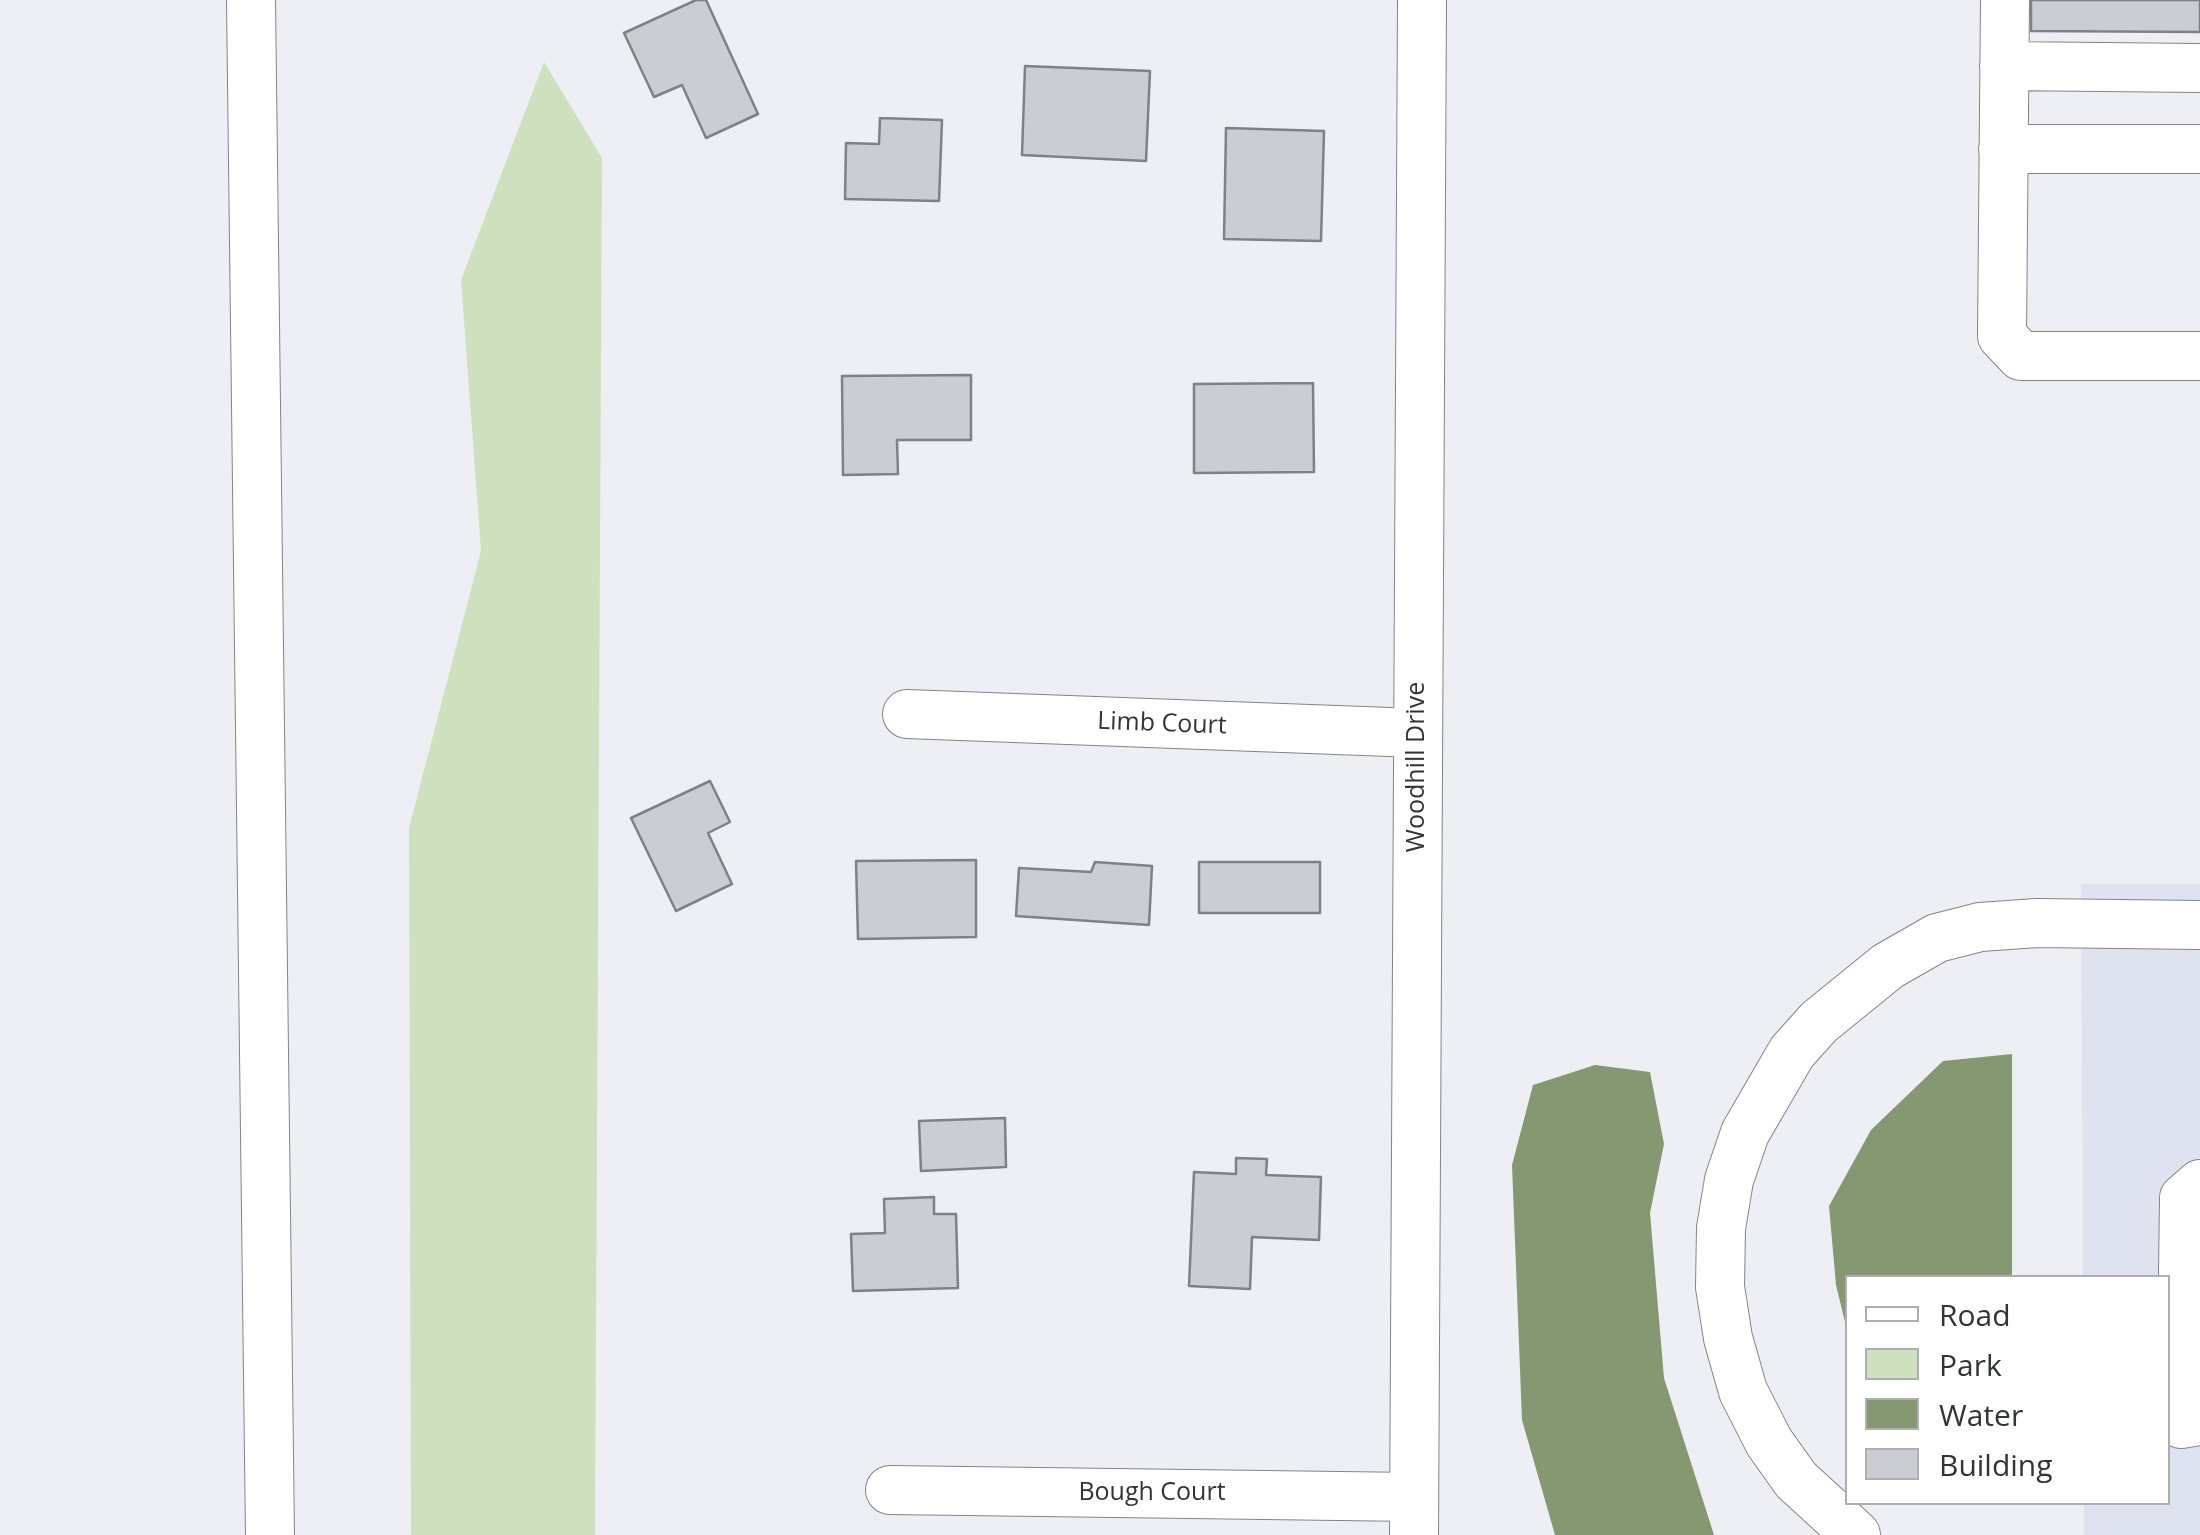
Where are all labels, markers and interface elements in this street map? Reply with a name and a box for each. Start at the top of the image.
street label: Woodhill Drive [1402,682,1432,852]
street label: Limb Court [1097,707,1227,741]
legend [1845,1275,2170,1505]
text: Road [1939,1294,2011,1335]
text: Park [1939,1344,2002,1385]
text: Water [1939,1394,2023,1435]
text: Building [1939,1444,2053,1485]
street label: Bough Court [1078,1478,1226,1508]

